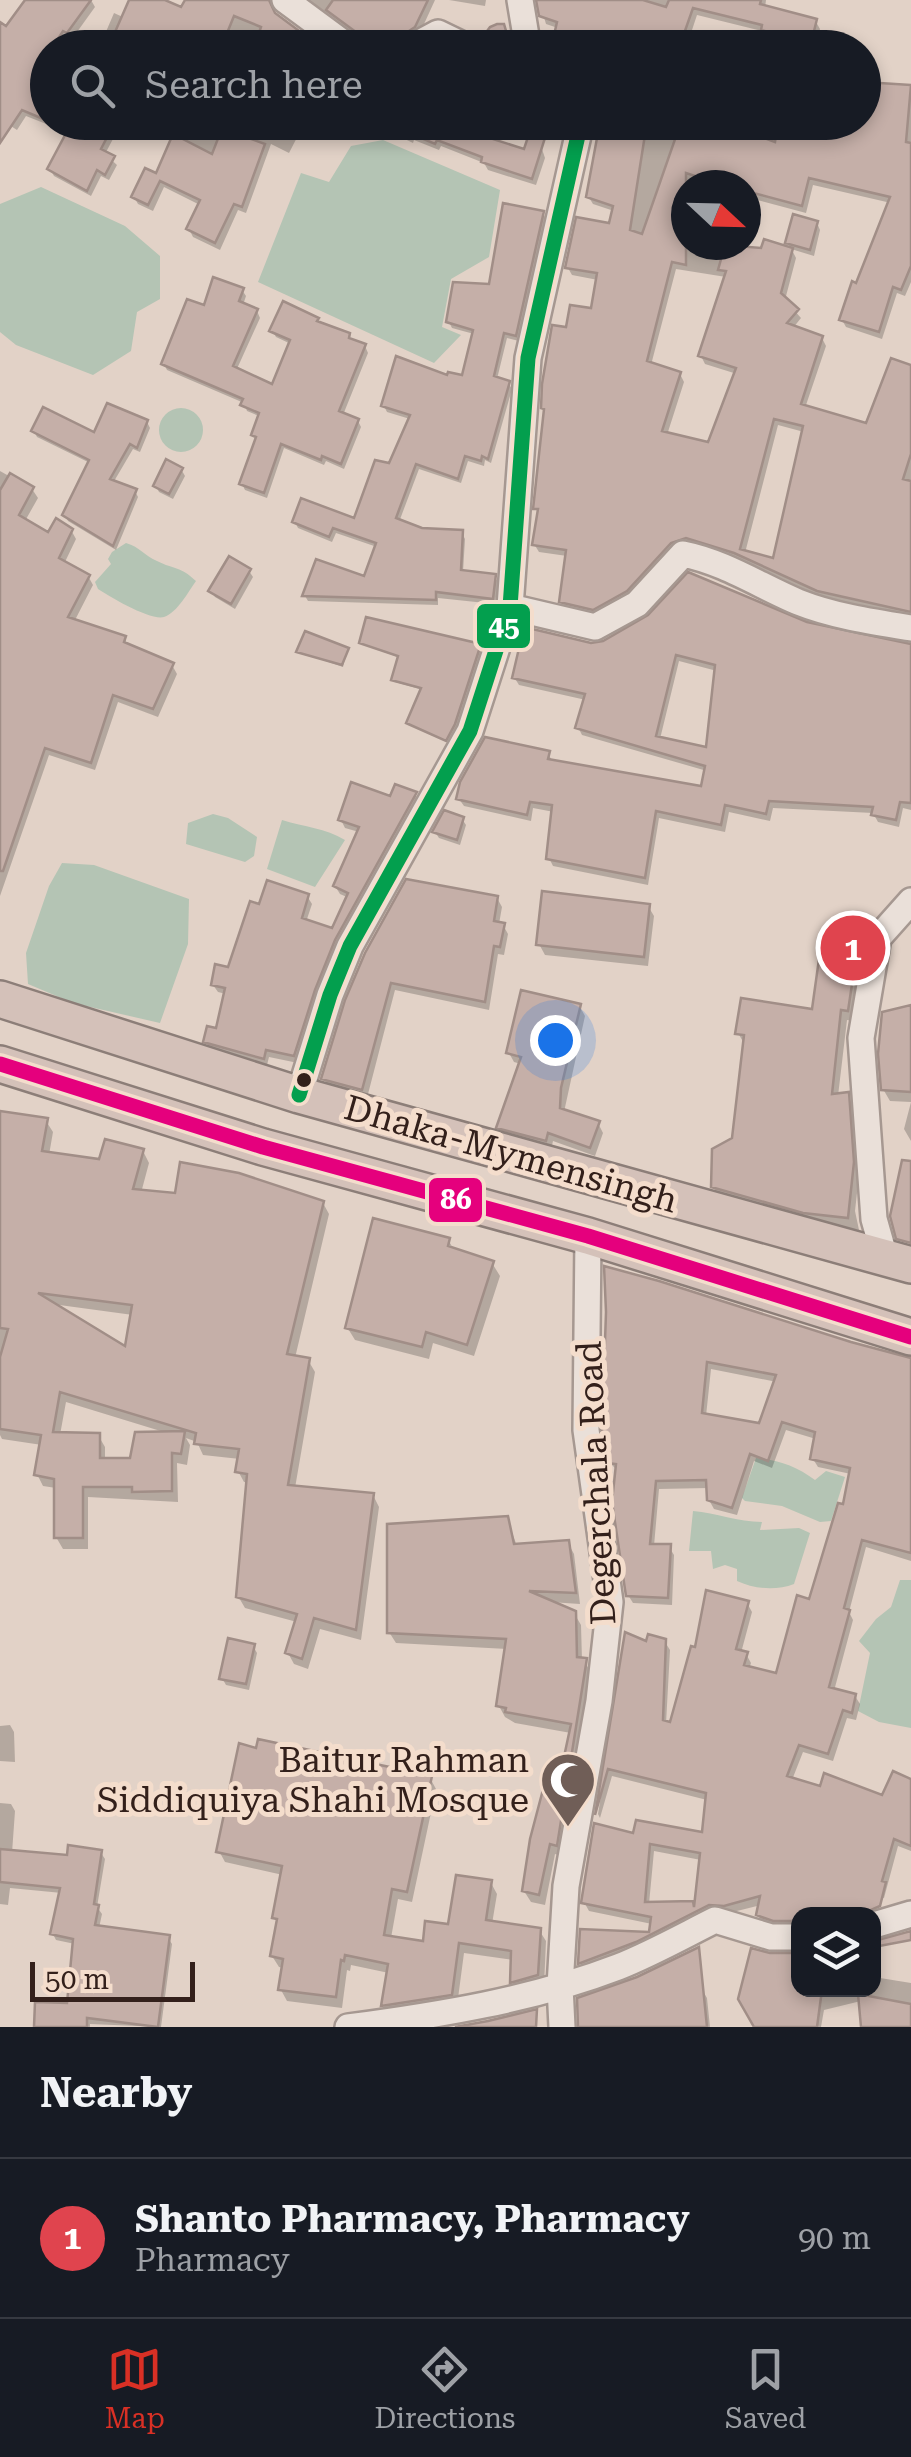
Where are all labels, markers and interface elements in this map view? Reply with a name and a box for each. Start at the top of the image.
search box [30,30,881,140]
icon: search [65,58,120,113]
text: Search here [145,63,363,107]
north arrow [671,170,761,260]
line badge: 45 [475,602,532,650]
text: 45 [488,610,520,643]
pin: 1 [820,910,886,986]
your location [530,1015,581,1066]
unlabelled marker [294,1070,314,1090]
street label: Dhaka-Mymensingh [340,1087,682,1222]
line badge: 86 [427,1176,484,1224]
text: 86 [440,1183,472,1216]
street label: Degerchala Road [569,1340,624,1626]
place label: Baitur Rahman Siddiquiya Shahi Mosque [97,1740,529,1821]
mosque icon: Baitur Rahman Siddiquiya Shahi Mosque [538,1750,598,1829]
map controls [791,1907,881,1997]
button: layers [791,1907,881,1997]
scale bar [30,1957,195,2002]
text: 50 m [45,1963,109,1996]
text: Nearby [40,2068,192,2117]
text: Shanto Pharmacy, Pharmacy [135,2197,690,2241]
text: 1 [64,2219,81,2257]
text: 90 m [798,2219,871,2257]
text: Pharmacy [135,2241,290,2279]
tab: Map [105,2342,165,2435]
tab: Directions [374,2342,515,2435]
tab: Saved [725,2342,806,2435]

